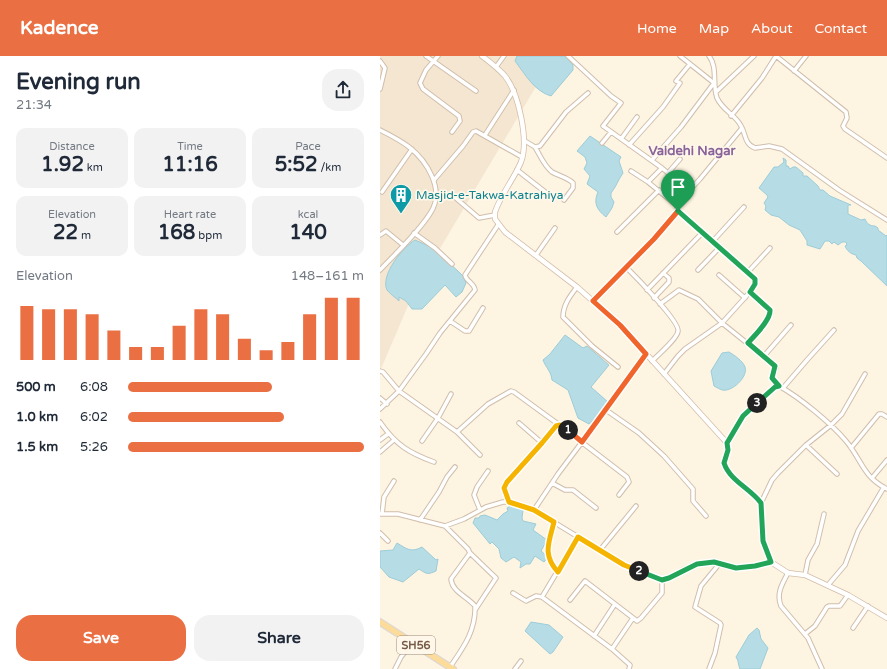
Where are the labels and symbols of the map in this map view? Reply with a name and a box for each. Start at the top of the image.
district label: Vaidehi Nagar [648,143,737,159]
pin [661,170,695,211]
building icon: Masjid-e-Takwa-Katrahiya [388,182,414,215]
place label: Masjid-e-Takwa-Katrahiya [416,188,563,202]
pin: 3 [747,393,767,413]
pin: 1 [558,420,578,440]
pin: 2 [629,561,649,581]
road number: SH56 [397,636,435,654]

